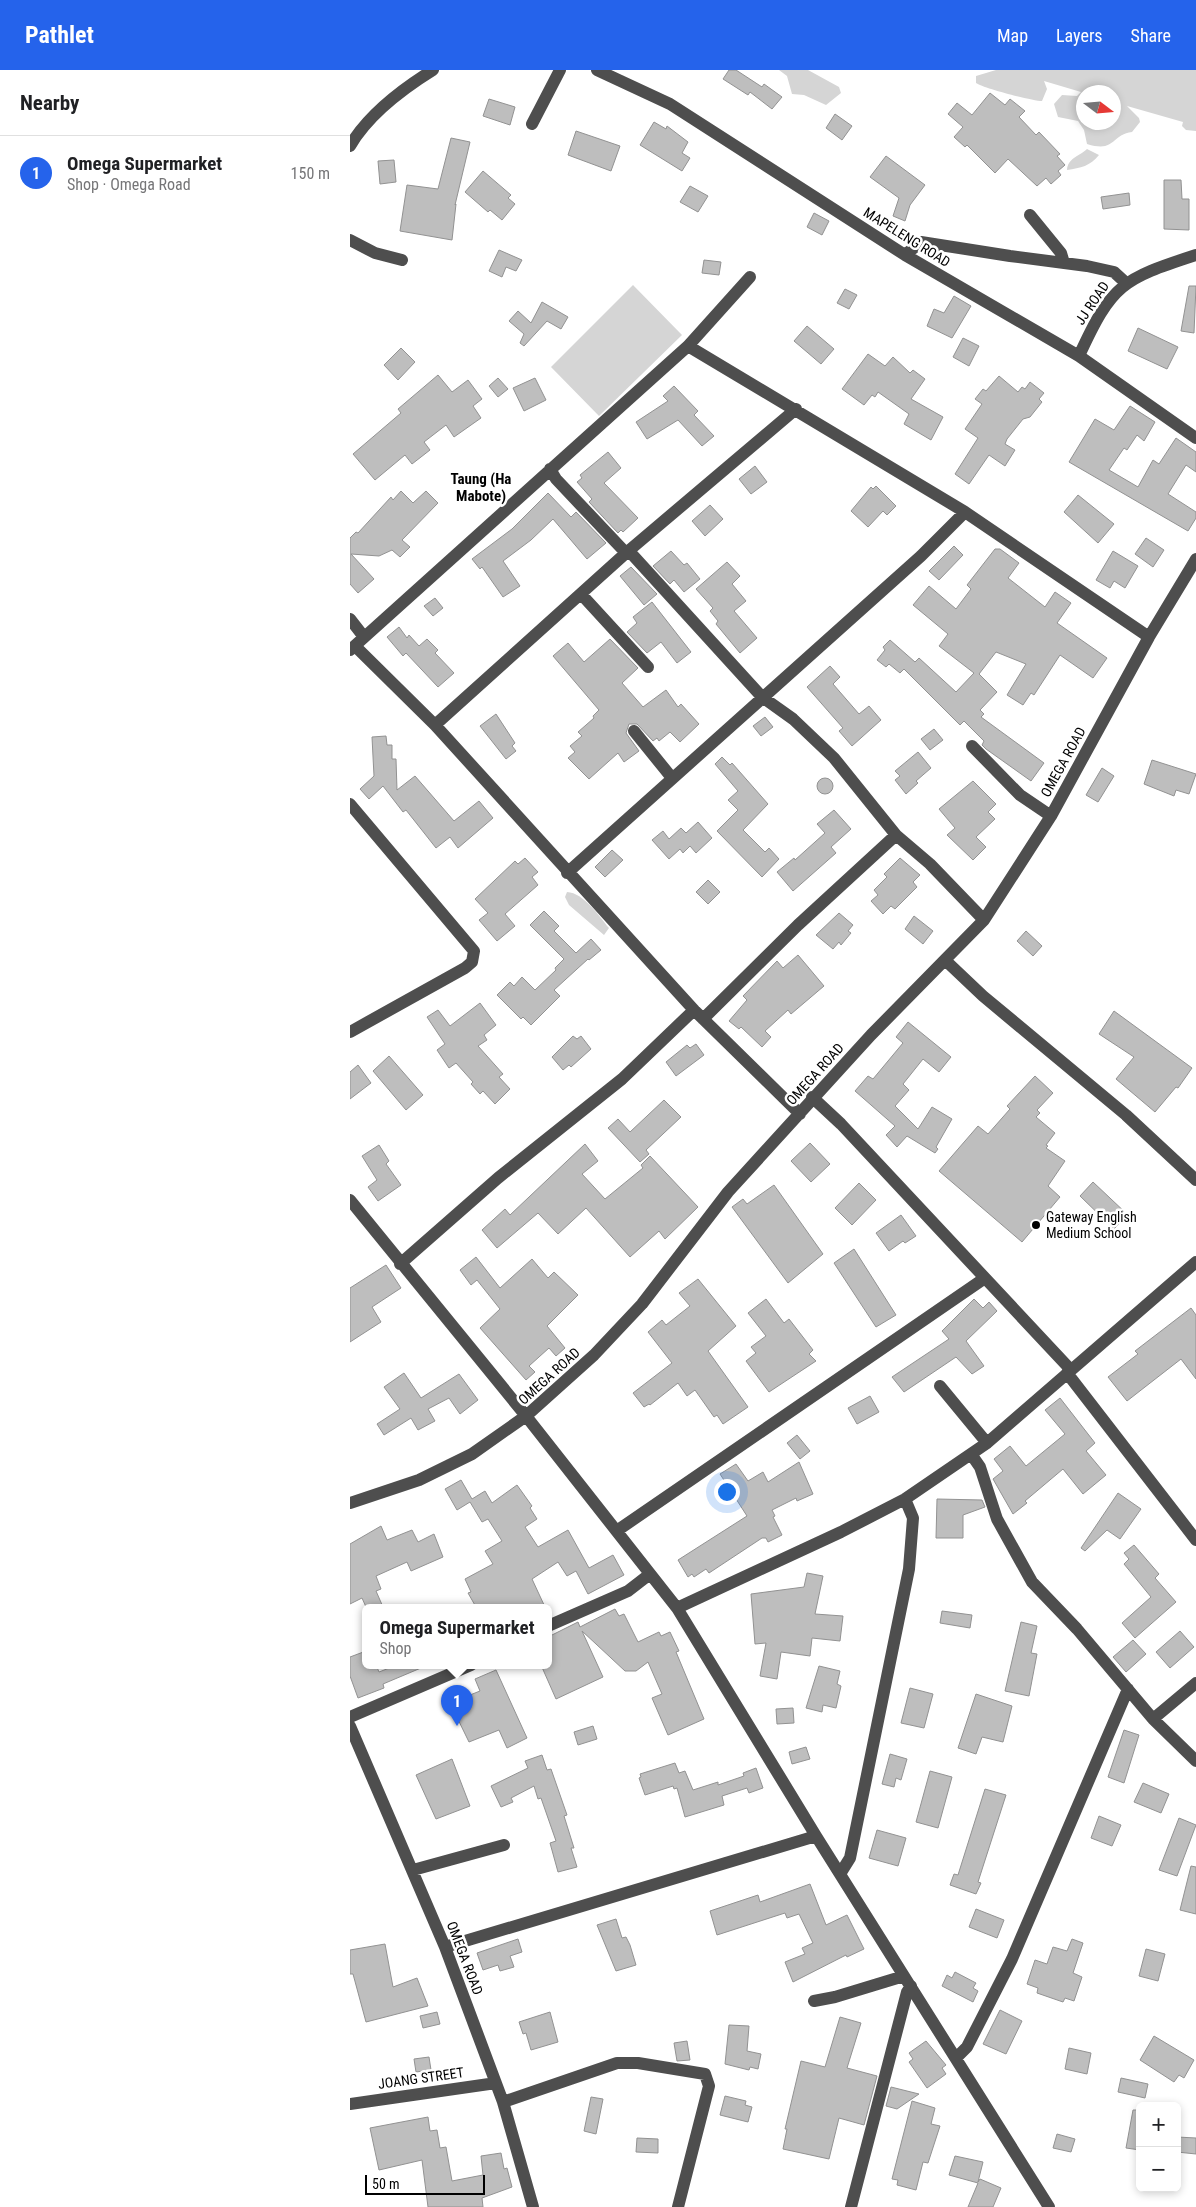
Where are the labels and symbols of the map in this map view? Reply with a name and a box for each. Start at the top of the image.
north arrow [1076,85,1121,130]
street label: MAPELENG ROAD [861,204,953,270]
street label: JJ ROAD [1072,278,1112,328]
district label: Taung (Ha Mabote) [451,470,511,505]
street label: OMEGA ROAD [1037,724,1089,800]
street label: OMEGA ROAD [783,1040,847,1108]
place label: Gateway English Medium School [1046,1209,1137,1241]
marker: Gateway English Medium School [1030,1219,1042,1231]
street label: OMEGA ROAD [515,1344,583,1408]
your location [714,1479,740,1505]
pin: 1 [441,1685,473,1726]
street label: OMEGA ROAD [444,1919,486,1997]
street label: JOANG STREET [377,2064,465,2092]
scale bar [365,2172,485,2195]

